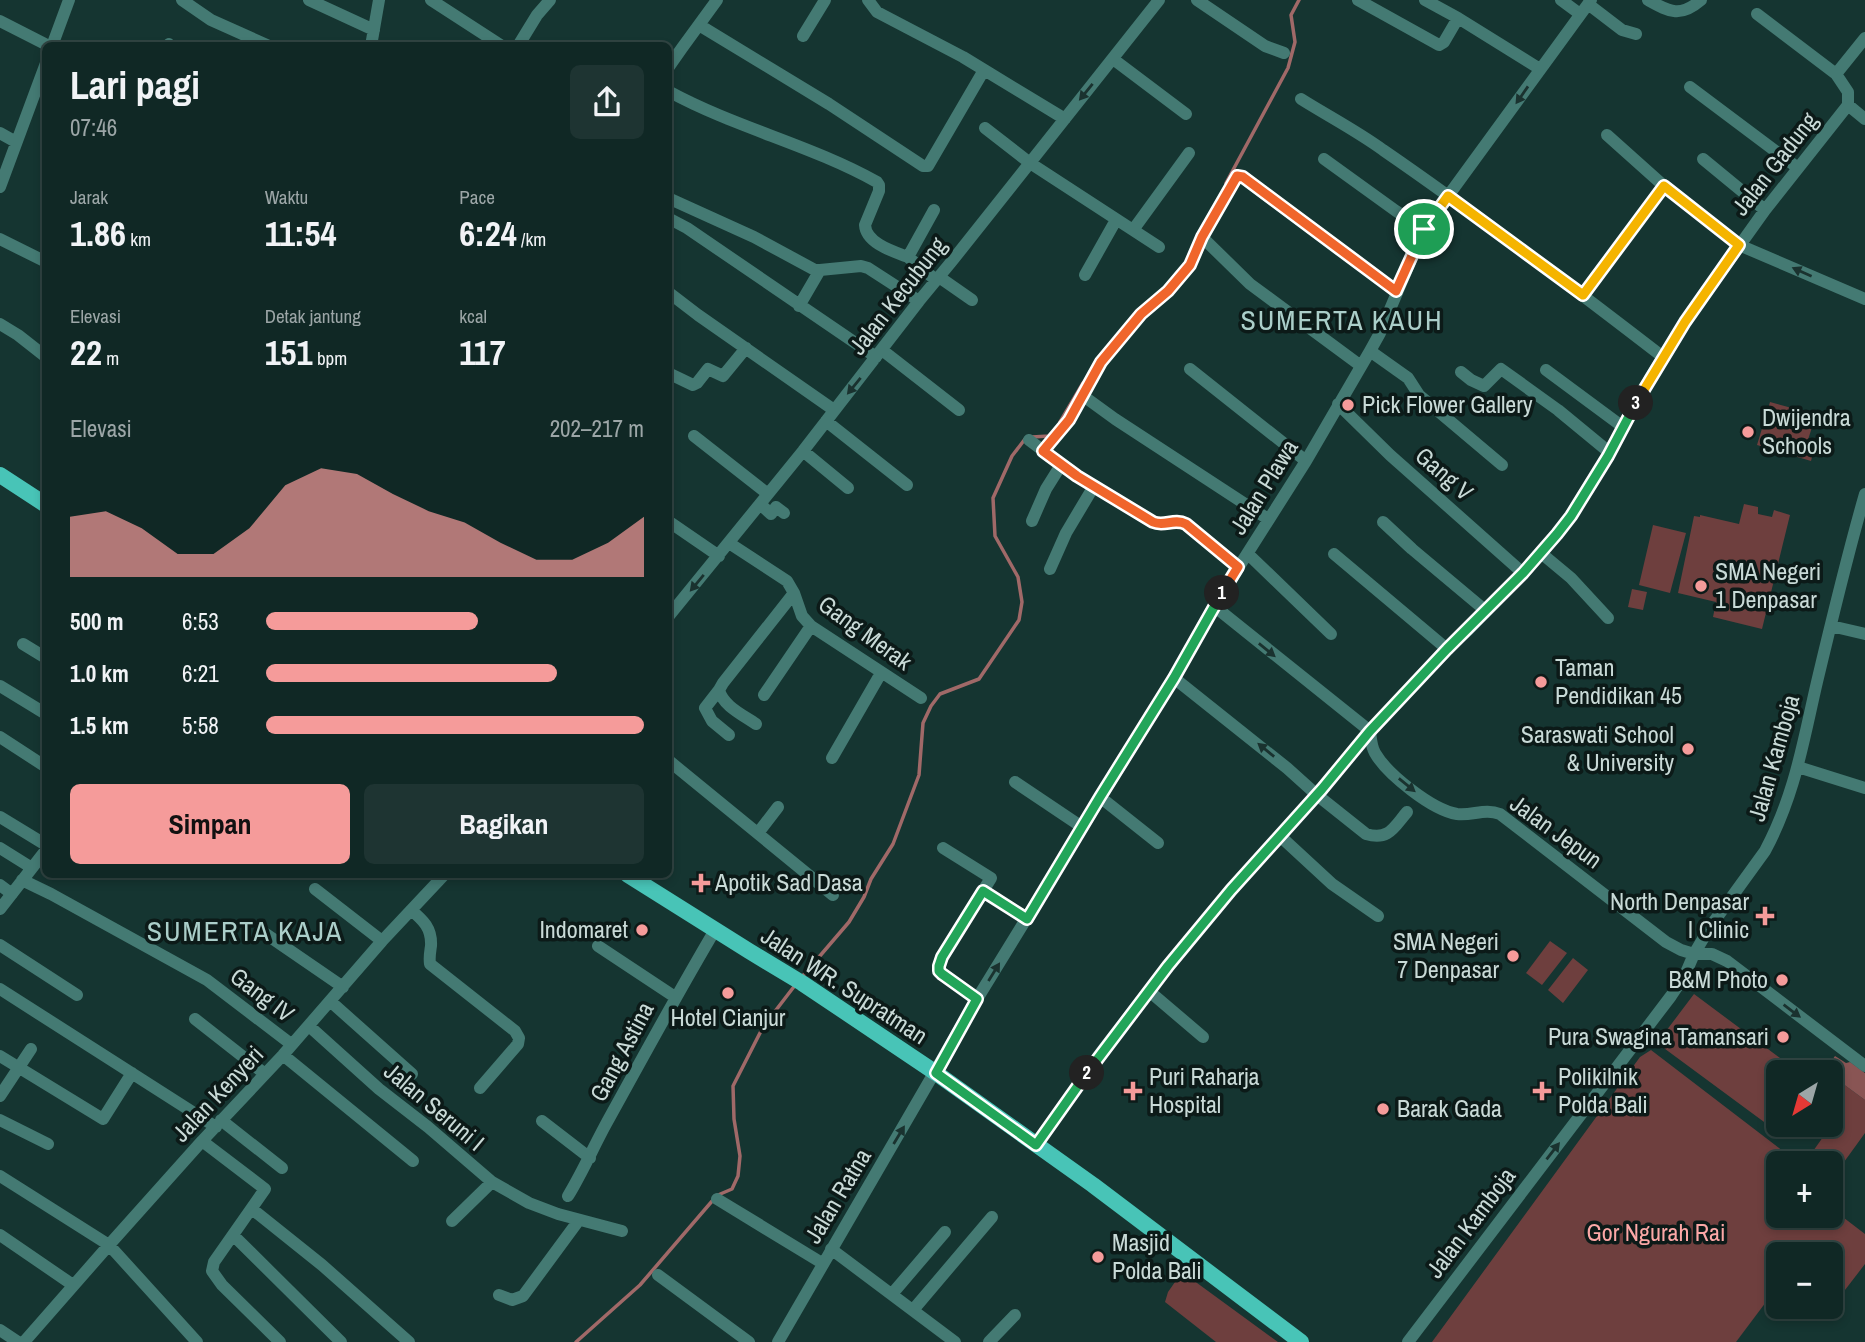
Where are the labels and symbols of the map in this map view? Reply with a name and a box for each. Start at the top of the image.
one-way arrow [1079,83,1094,101]
one-way arrow [1515,86,1529,104]
street label: Jalan Gadung [1724,105,1825,222]
pin [1394,199,1454,259]
street label: Jalan Kecubung [841,230,953,361]
one-way arrow [1792,266,1813,277]
district label: SUMERTA KAUH [1240,301,1444,339]
one-way arrow [847,377,862,394]
pin: 3 [1618,386,1654,420]
place label: Pick Flower Gallery [1362,388,1533,420]
marker: Pick Flower Gallery [1340,397,1356,413]
place label: Dwijendra Schools [1762,401,1851,461]
marker: Dwijendra Schools [1740,424,1756,440]
street label: Jalan Plawa [1221,433,1305,540]
street label: Gang V [1409,439,1480,507]
place label: SMA Negeri 1 Denpasar [1715,555,1821,615]
one-way arrow [690,574,705,591]
pin: 1 [1204,576,1240,610]
marker: SMA Negeri 1 Denpasar [1693,578,1709,594]
street label: Gang Merak [812,587,919,677]
one-way arrow [1258,642,1276,657]
place label: Taman Pendidikan 45 [1555,651,1682,711]
marker: Taman Pendidikan 45 [1533,674,1549,690]
street label: Jalan Kamboja [1740,691,1806,825]
place label: Saraswati School & University [1521,718,1674,778]
marker: Saraswati School & University [1680,741,1696,757]
one-way arrow [1257,743,1275,758]
one-way arrow [1397,778,1415,793]
street label: Jalan Jepun [1504,787,1609,875]
place label: Apotik Sad Dasa [714,866,863,898]
marker: Apotik Sad Dasa [693,875,709,891]
place label: North Denpasar I Clinic [1610,885,1749,945]
marker: North Denpasar I Clinic [1755,906,1775,926]
district label: SUMERTA KAJA [147,912,343,950]
place label: Indomaret [539,913,629,945]
street label: Jalan WR. Supratman [755,919,934,1051]
marker: Indomaret [634,922,650,938]
place label: SMA Negeri 7 Denpasar [1393,925,1499,985]
marker: SMA Negeri 7 Denpasar [1505,948,1521,964]
street label: Gang IV [224,960,301,1029]
one-way arrow [988,962,1001,981]
place label: B&M Photo [1668,963,1768,995]
marker: B&M Photo [1774,972,1790,988]
marker: Hotel Cianjur [720,985,736,1001]
street label: Gang Astina [582,996,661,1107]
place label: Hotel Cianjur [671,1001,786,1033]
one-way arrow [1783,1004,1801,1018]
place label: Pura Swagina Tamansari [1548,1020,1769,1052]
marker: Pura Swagina Tamansari [1775,1029,1791,1045]
street label: Jalan Kenyeri [165,1038,270,1148]
street label: Jalan Seruni I [378,1055,491,1158]
pin: 2 [1070,1056,1104,1090]
place label: Puri Raharja Hospital [1149,1060,1260,1120]
place label: Polikilnik Polda Bali [1558,1060,1648,1120]
north arrow [1766,1060,1843,1138]
marker: Puri Raharja Hospital [1123,1081,1143,1101]
marker: Polikilnik Polda Bali [1532,1081,1552,1101]
place label: Barak Gada [1397,1092,1502,1124]
marker: Barak Gada [1375,1101,1391,1117]
one-way arrow [892,1125,905,1144]
street label: Jalan Ratna [796,1142,878,1249]
one-way arrow [1545,1142,1560,1160]
street label: Jalan Kamboja [1418,1161,1522,1284]
park label: Gor Ngurah Rai [1587,1216,1725,1248]
place label: Masjid Polda Bali [1112,1226,1202,1286]
marker: Masjid Polda Bali [1090,1249,1106,1265]

